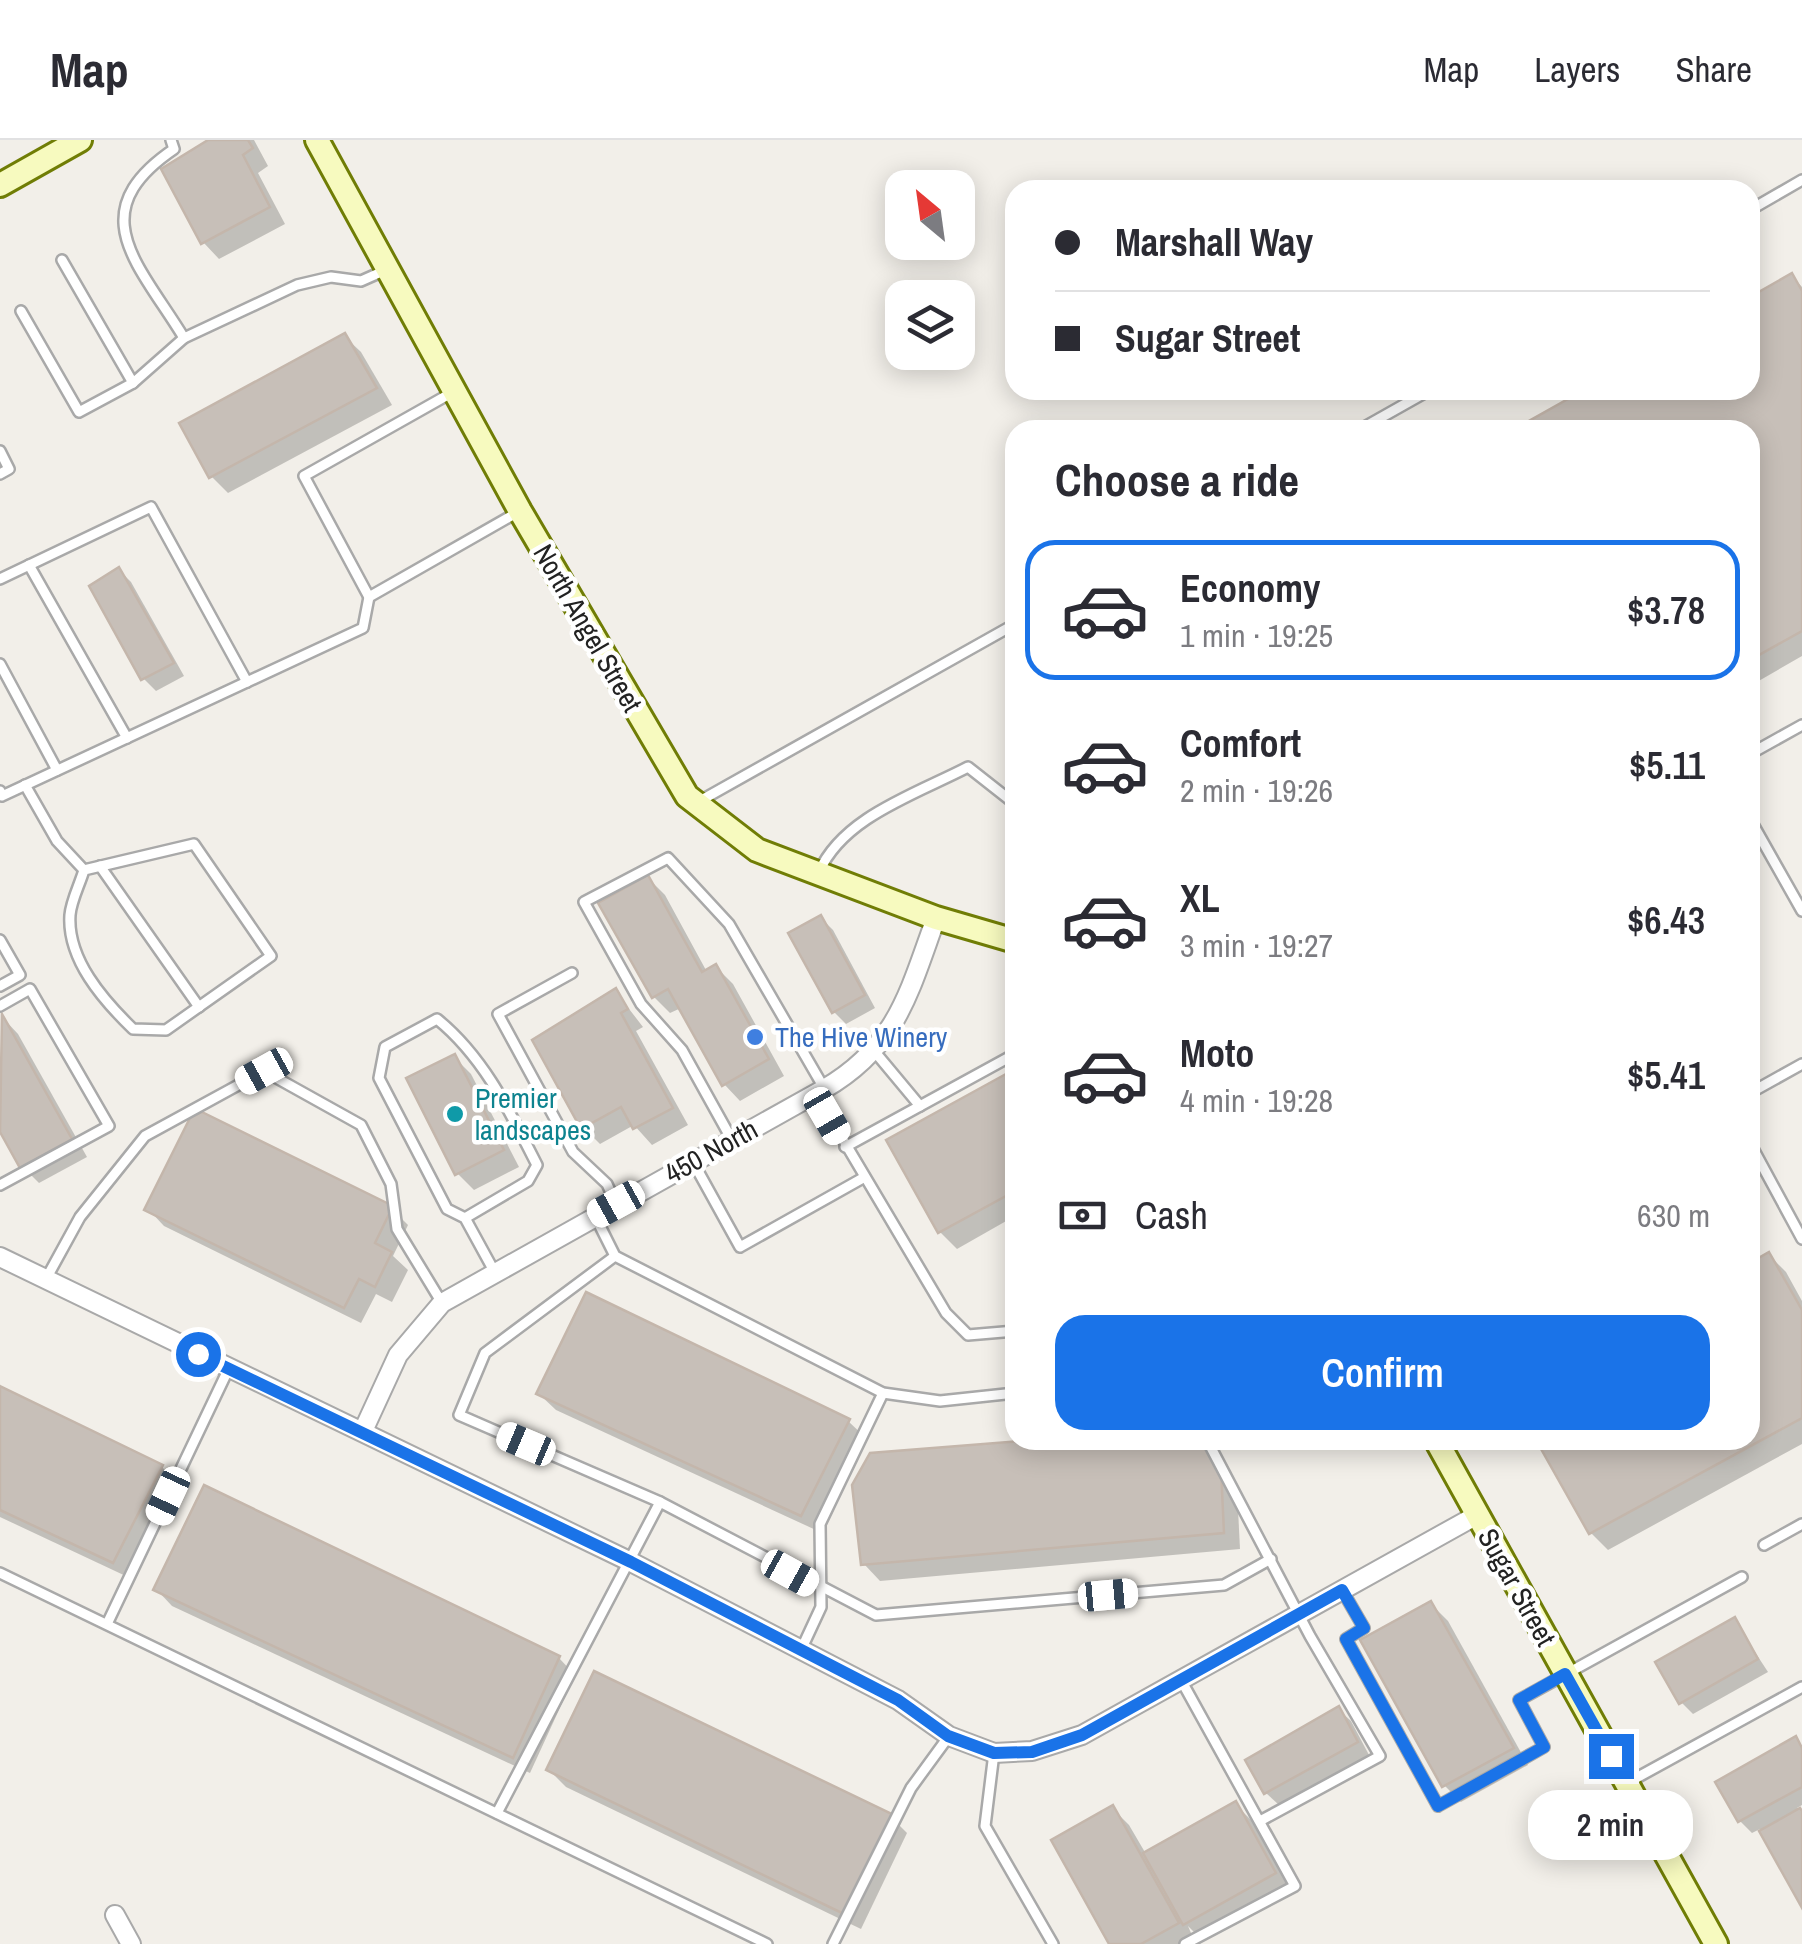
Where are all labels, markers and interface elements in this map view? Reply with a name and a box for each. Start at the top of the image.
text: Map [50,37,129,102]
text: Map [1423,46,1479,93]
text: Layers [1534,46,1620,93]
text: Share [1675,46,1752,93]
north arrow [885,170,975,260]
map controls [885,170,975,370]
text: Marshall Way [1115,217,1313,268]
button: layers [885,280,975,370]
text: Sugar Street [1115,313,1300,364]
text: Choose a ride [1055,449,1299,510]
street label: North Angel Street [525,537,651,719]
text: Economy [1180,563,1320,614]
icon: car [1060,565,1150,655]
text: $3.78 [1627,585,1705,636]
text: 1 min · 19:25 [1180,614,1333,657]
text: Comfort [1180,718,1301,769]
icon: car [1060,720,1150,810]
text: $5.11 [1629,740,1705,791]
text: 2 min · 19:26 [1180,769,1333,812]
text: XL [1180,873,1220,924]
icon: car [1060,875,1150,965]
text: $6.43 [1627,895,1705,946]
text: 3 min · 19:27 [1180,924,1333,967]
place label: The Hive Winery [775,1018,948,1056]
marker: The Hive Winery [744,1026,766,1048]
text: Moto [1180,1028,1254,1079]
icon: car [1060,1030,1150,1120]
car [230,1043,298,1099]
text: $5.41 [1627,1050,1705,1101]
place label: Premier landscapes [475,1079,591,1149]
text: 4 min · 19:28 [1180,1079,1333,1122]
car [799,1083,855,1149]
marker: Premier landscapes [444,1103,466,1125]
street label: 450 North [658,1110,764,1192]
car [582,1176,650,1232]
icon: cash [1055,1188,1110,1243]
text: Cash [1135,1190,1208,1241]
text: 630 m [1637,1194,1710,1237]
button: Confirm [1055,1315,1710,1430]
route start [176,1332,221,1377]
car [493,1418,559,1470]
car [142,1462,194,1530]
street label: Sugar Street [1469,1521,1565,1653]
car [756,1545,824,1601]
car [1077,1577,1139,1613]
route end [1589,1734,1634,1779]
callout: 2 min [1528,1791,1694,1861]
text: 2 min [1577,1803,1644,1846]

